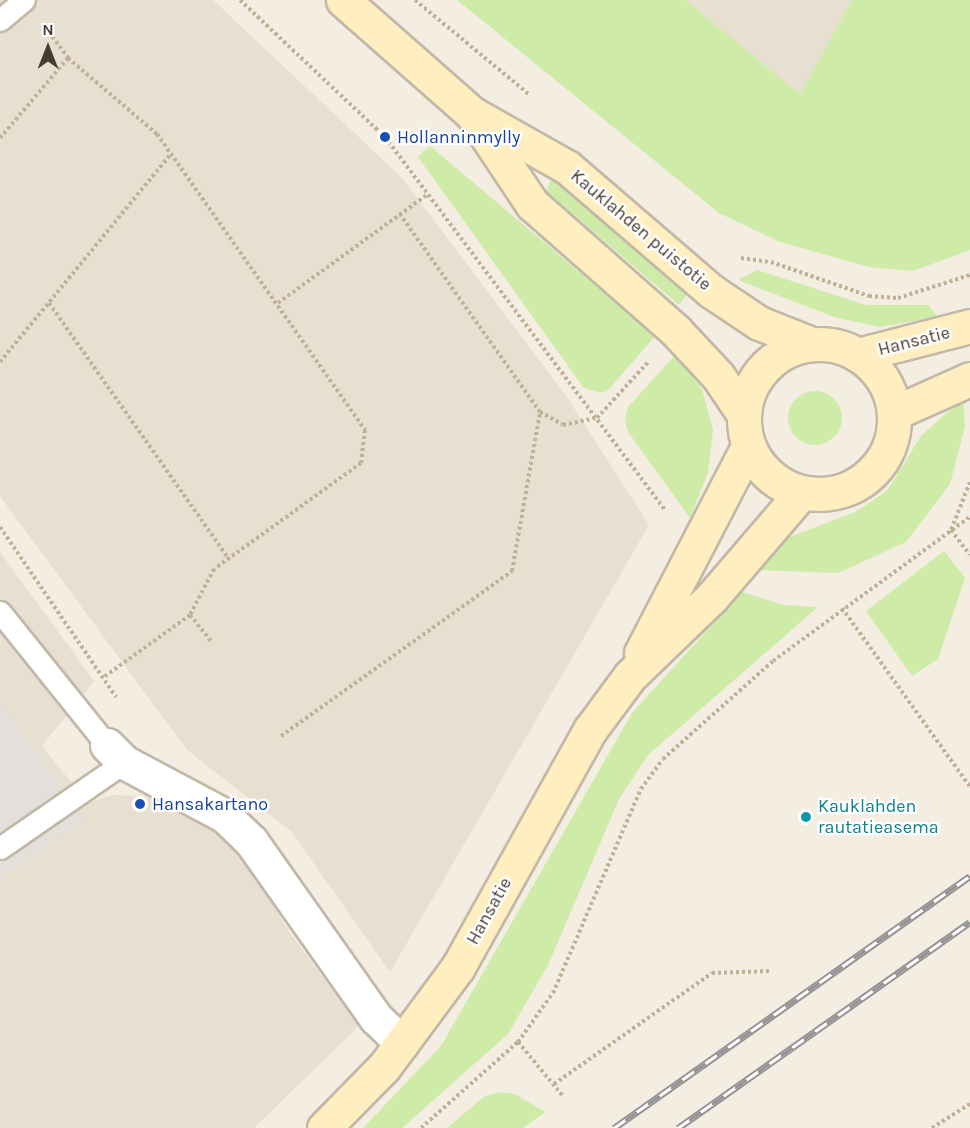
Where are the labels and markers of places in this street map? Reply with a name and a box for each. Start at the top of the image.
place label: Hollanninmylly [397,126,520,148]
marker: Hollanninmylly [378,130,392,144]
place label: Hansakartano [152,793,268,815]
place label: Kauklahden rautatieasema [818,796,939,838]
marker: Hansakartano [133,797,147,811]
marker: Kauklahden rautatieasema [799,810,813,824]

